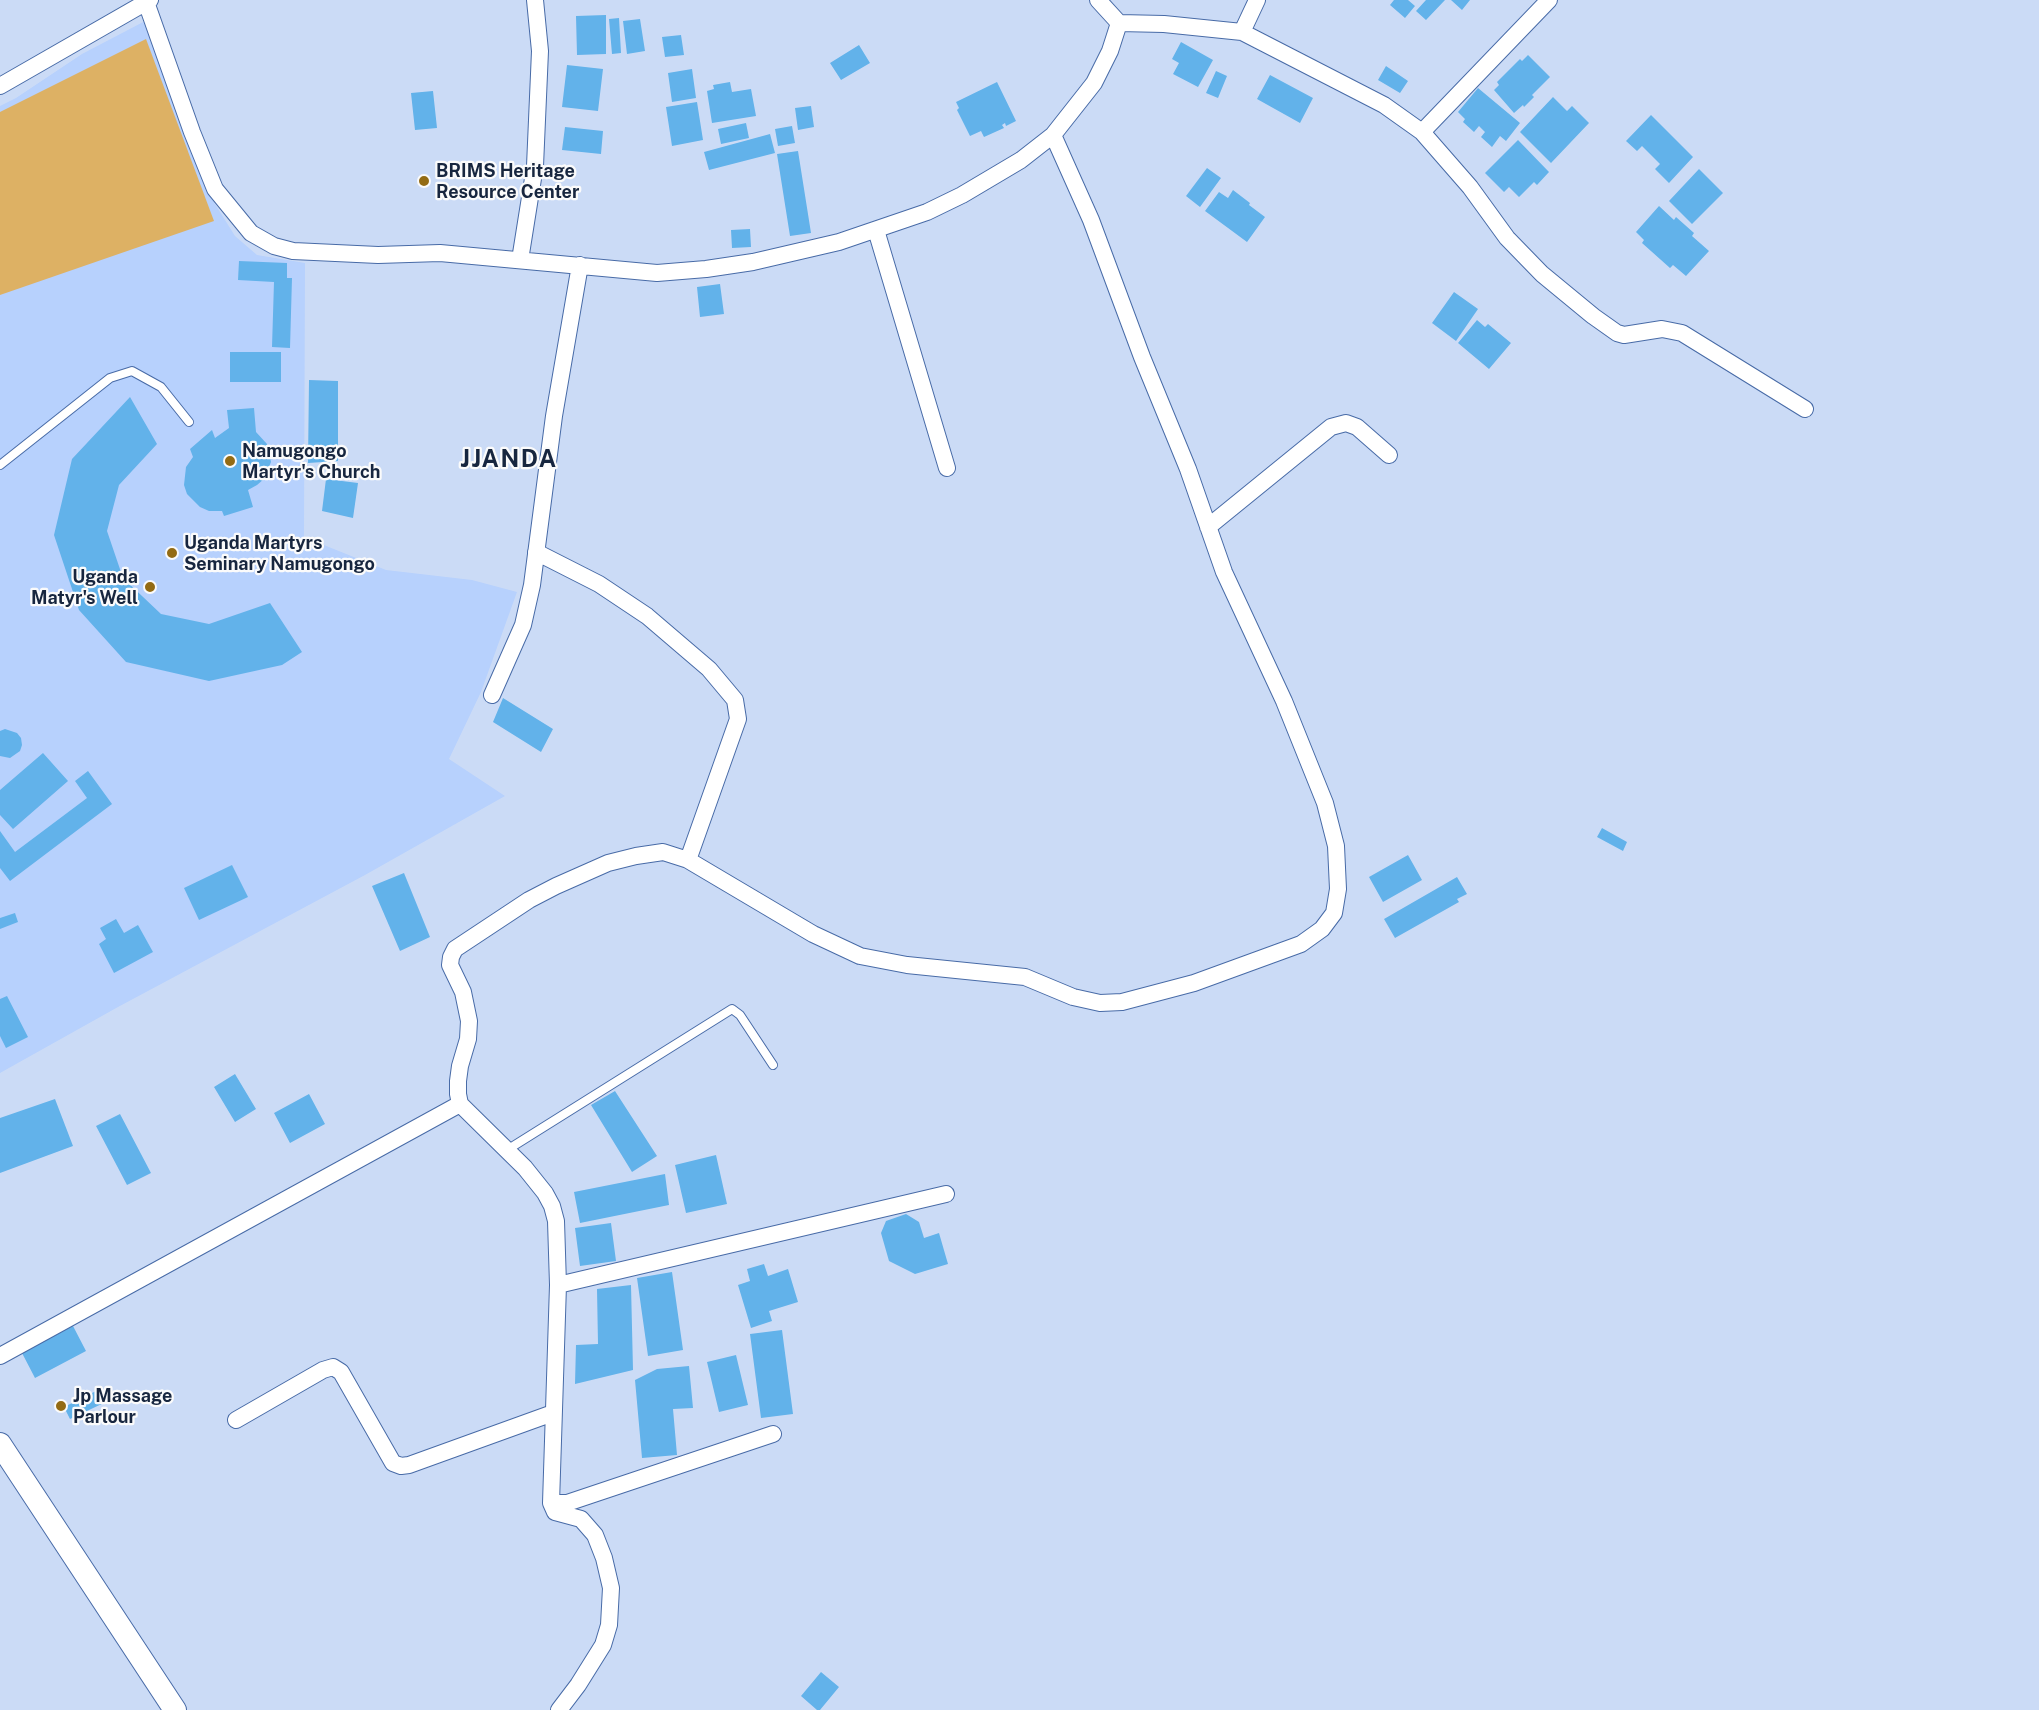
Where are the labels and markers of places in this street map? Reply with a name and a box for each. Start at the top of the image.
place label: BRIMS Heritage Resource Center [436,160,579,202]
marker: BRIMS Heritage Resource Center [417,174,431,188]
place label: Namugongo Martyr's Church [242,440,381,482]
marker: Namugongo Martyr's Church [223,454,237,468]
place label: Uganda Martyrs Seminary Namugongo [184,532,375,574]
marker: Uganda Martyrs Seminary Namugongo [165,546,179,560]
place label: Uganda Matyr's Well [31,566,138,608]
marker: Uganda Matyr's Well [143,580,157,594]
place label: Jp Massage Parlour [73,1385,172,1428]
marker: Jp Massage Parlour [54,1399,68,1413]

